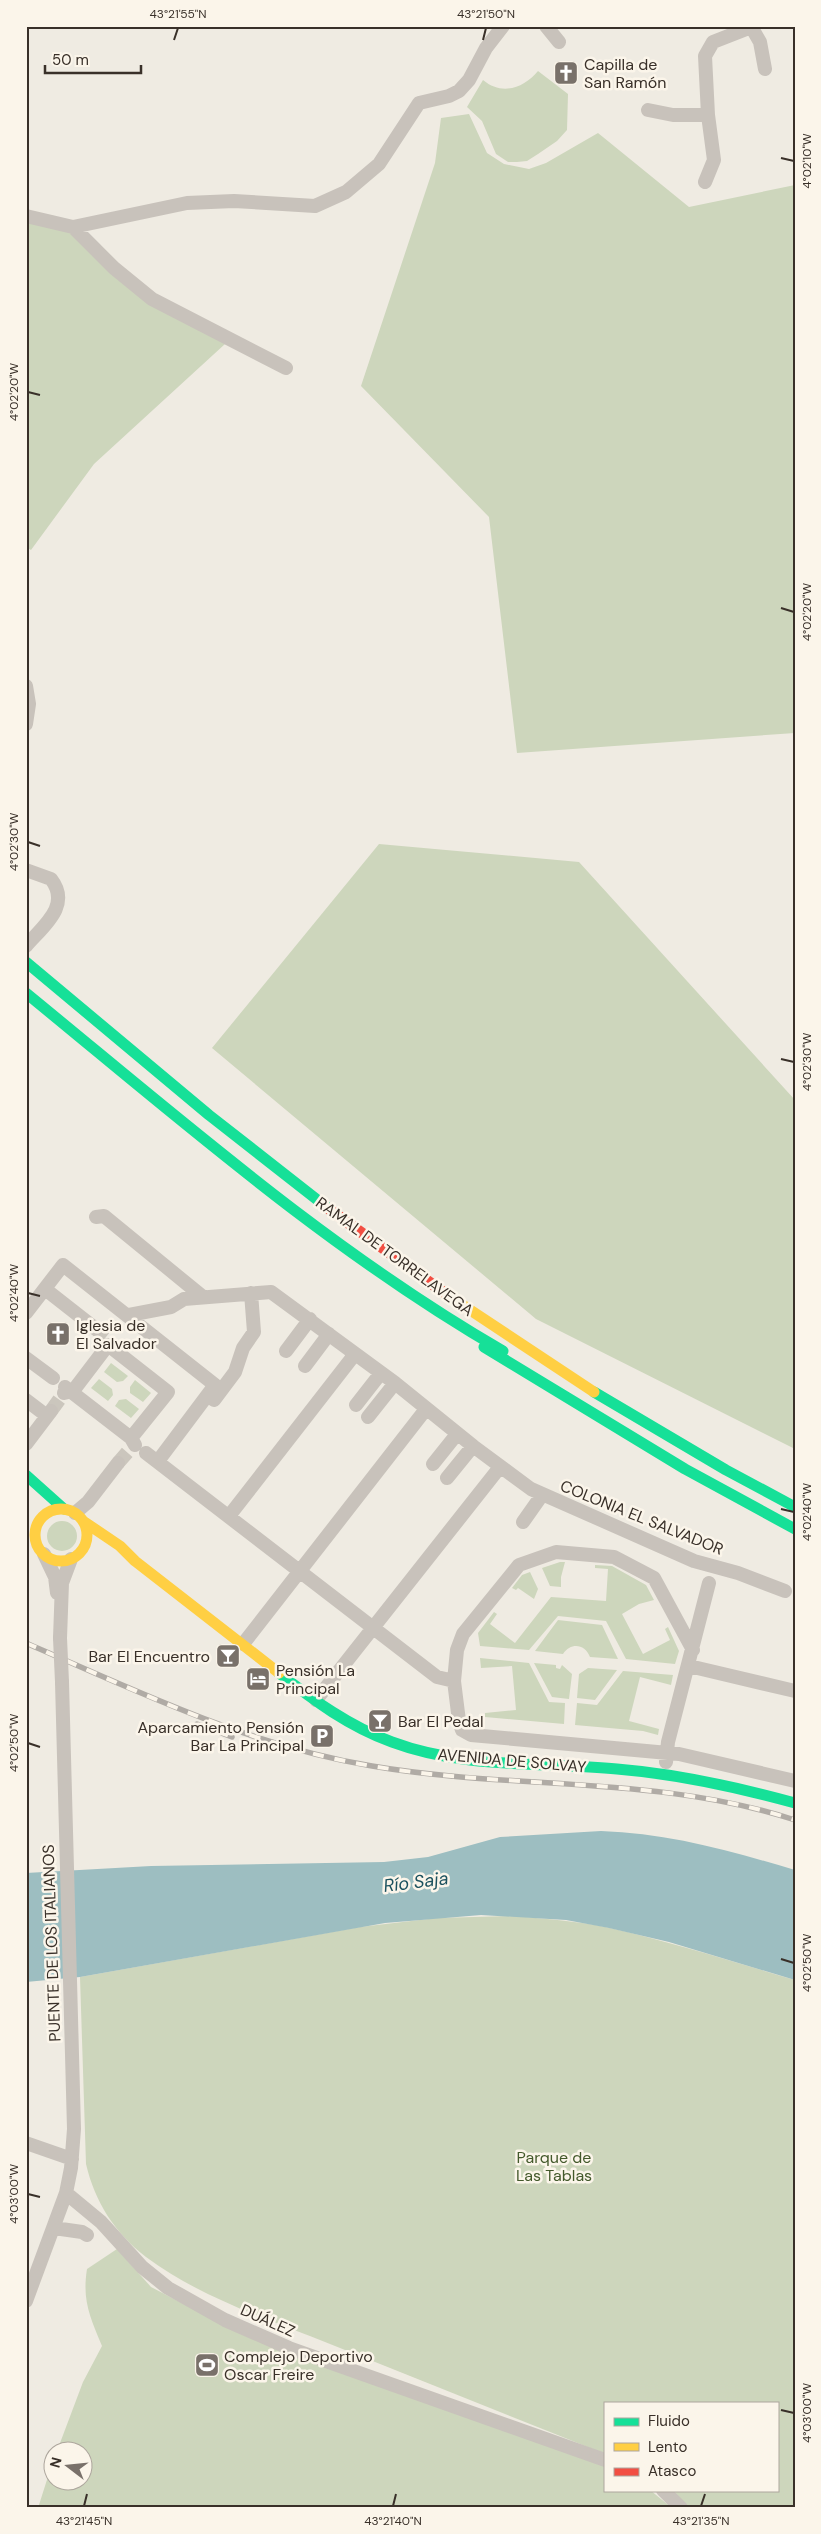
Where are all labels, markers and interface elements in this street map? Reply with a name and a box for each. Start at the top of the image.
text: 43°21'55"N [150,6,206,22]
text: 43°21'50"N [457,6,515,22]
scale bar [45,42,141,74]
text: 50 m [52,50,89,70]
place label: Capilla de San Ramón [584,54,666,93]
church icon: Capilla de San Ramón [553,60,579,86]
text: 4°02'10"W [799,133,815,189]
text: 4°02'20"W [6,362,22,421]
text: 4°02'20"W [799,582,815,641]
text: 4°02'30"W [6,812,22,871]
text: 4°02'30"W [799,1032,815,1091]
street label: RAMAL DE TORRELAVEGA [312,1192,478,1321]
text: 4°02'40"W [6,1263,22,1322]
place label: Iglesia de El Salvador [76,1315,157,1354]
church icon: Iglesia de El Salvador [45,1321,71,1347]
street label: COLONIA EL SALVADOR [557,1475,726,1560]
text: 4°02'40"W [799,1482,815,1541]
bar icon: Bar El Encuentro [215,1643,241,1669]
place label: Bar El Encuentro [88,1646,210,1667]
place label: Pensión La Principal [276,1660,355,1699]
hotel icon: Pensión La Principal [245,1666,271,1692]
bar icon: Bar El Pedal [367,1708,393,1734]
place label: Bar El Pedal [398,1711,484,1732]
text: 4°02'50"W [6,1713,22,1772]
place label: Aparcamiento Pensión Bar La Principal [137,1717,304,1756]
parking icon: Aparcamiento Pensión Bar La Principal [309,1723,335,1749]
street label: AVENIDA DE SOLVAY [437,1744,587,1777]
street label: PUENTE DE LOS ITALIANOS [38,1844,65,2042]
water label: Río Saja [382,1866,450,1898]
text: 4°02'50"W [799,1933,815,1992]
park label: Parque de Las Tablas [516,2147,592,2186]
text: 4°03'00"W [6,2164,22,2224]
street label: DUÁLEZ [237,2299,298,2342]
place label: Complejo Deportivo Oscar Freire [224,2346,373,2385]
sports icon: Complejo Deportivo Oscar Freire [194,2352,220,2378]
text: 4°03'00"W [799,2383,815,2443]
legend [604,2402,778,2492]
text: Fluido [648,2411,690,2431]
text: Lento [648,2437,687,2457]
north arrow [42,2442,92,2492]
text: N [45,2455,66,2470]
text: Atasco [648,2461,696,2481]
text: 43°21'45"N [56,2513,112,2529]
text: 43°21'40"N [364,2513,422,2529]
text: 43°21'35"N [672,2513,730,2529]

